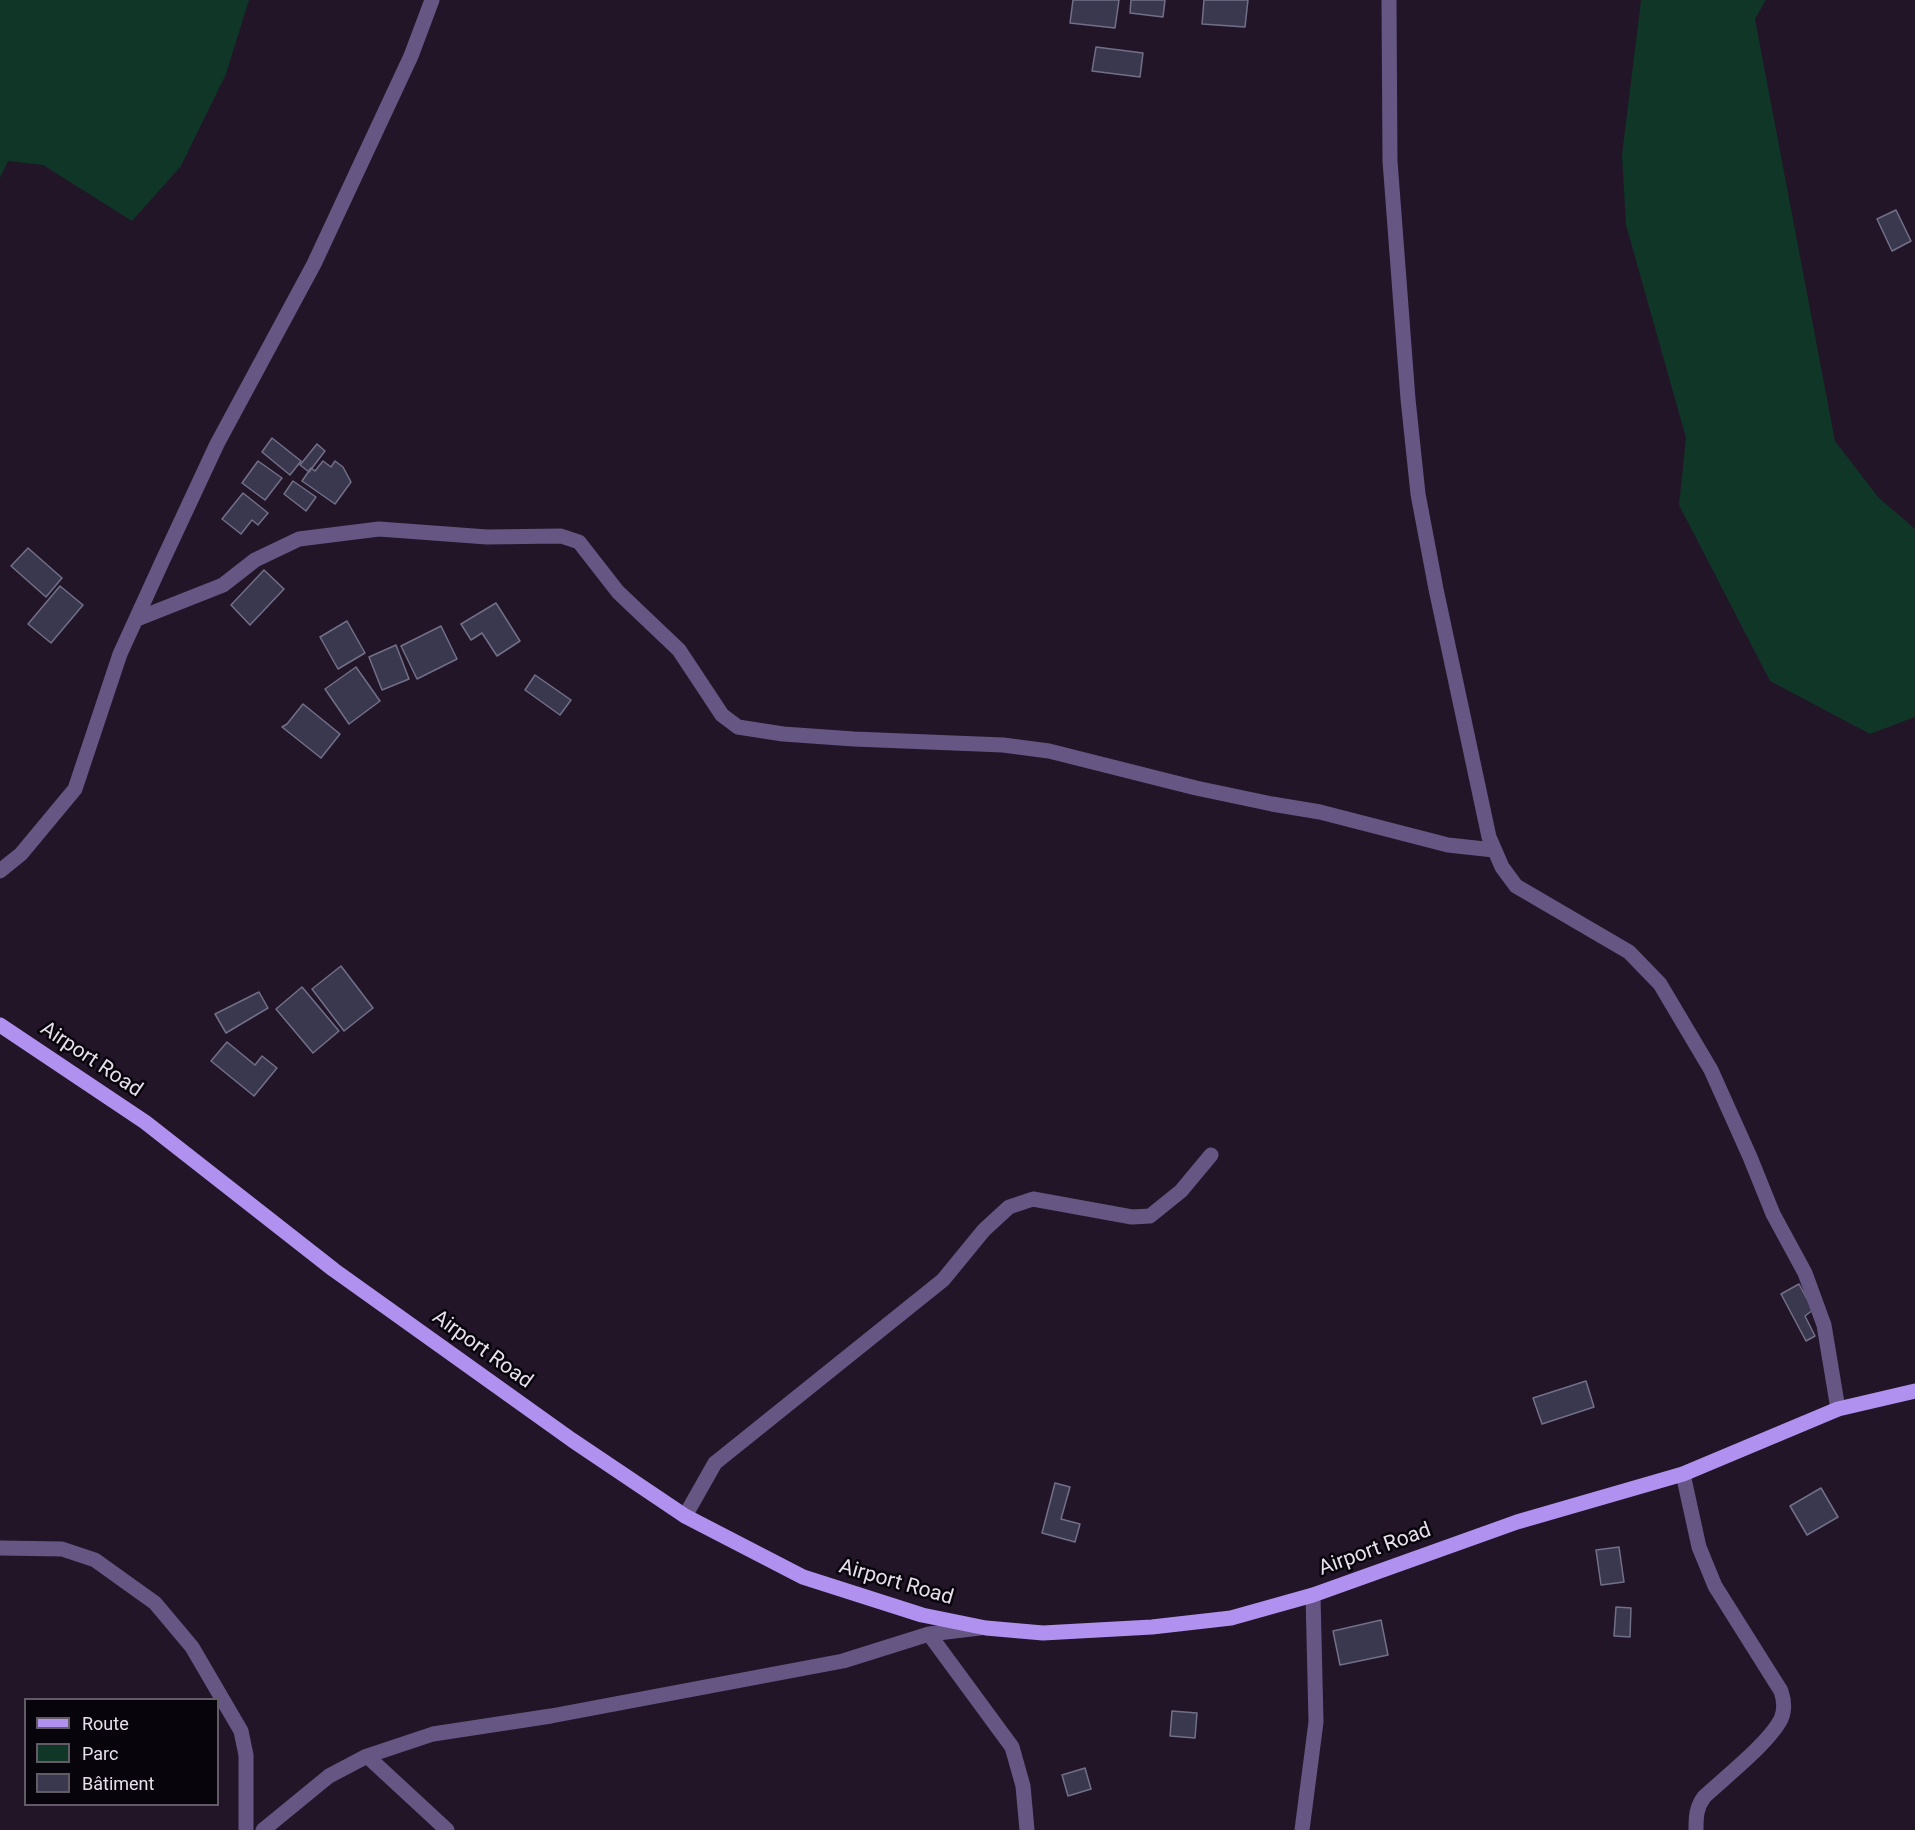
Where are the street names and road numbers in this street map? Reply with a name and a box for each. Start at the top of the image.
street label: Airport Road [35,1017,147,1103]
street label: Airport Road [427,1305,537,1395]
street label: Airport Road [1315,1518,1435,1582]
street label: Airport Road [836,1555,956,1611]

